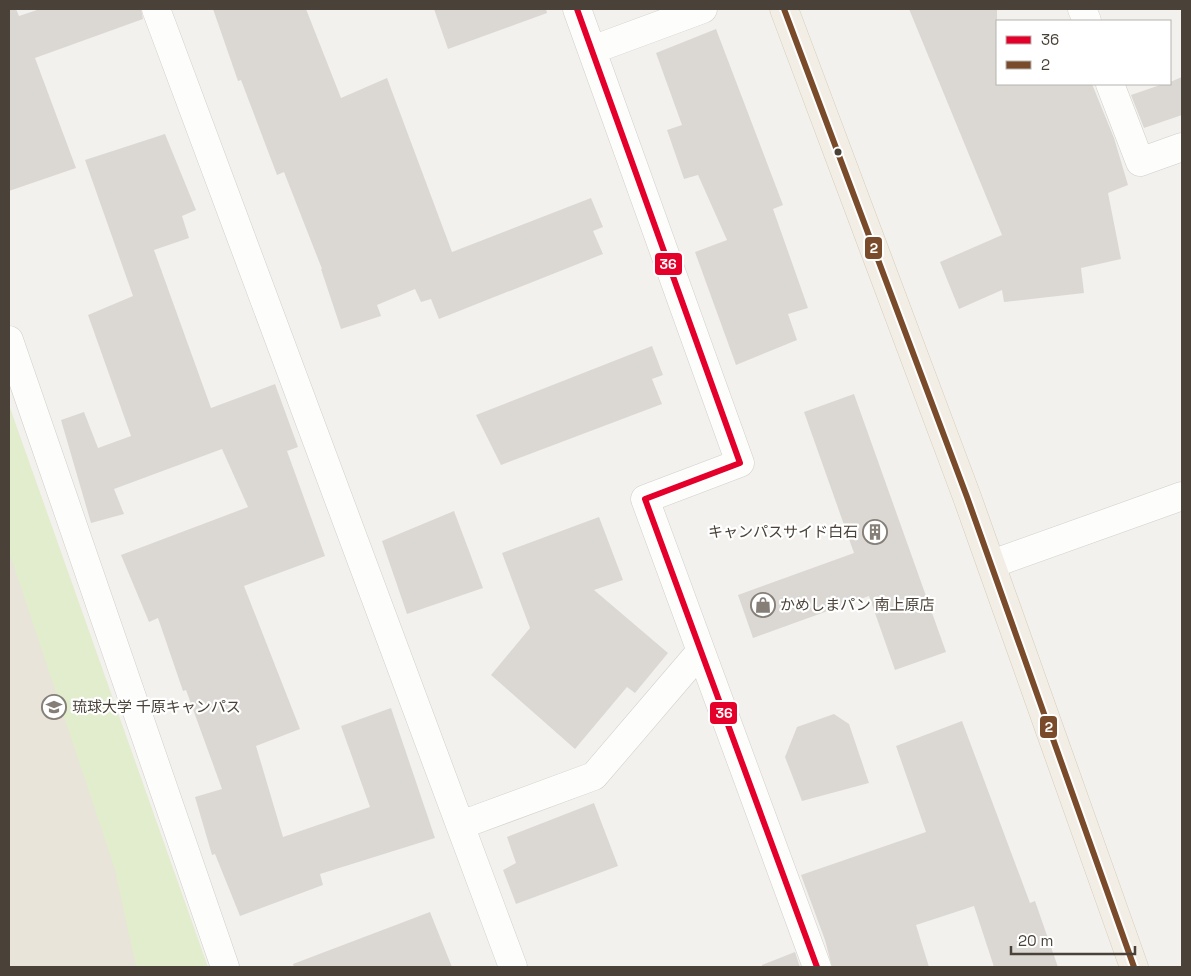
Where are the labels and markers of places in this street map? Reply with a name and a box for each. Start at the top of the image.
unlabelled marker [833,147,843,157]
building icon: キャンパスサイド白石 [862,519,888,545]
place label: キャンパスサイド白石 [708,522,858,541]
shop icon: かめしまパン 南上原店 [750,592,776,618]
place label: かめしまパン 南上原店 [780,595,935,614]
school or university icon: 琉球大学 千原キャンパス [41,694,67,720]
place label: 琉球大学 千原キャンパス [72,697,241,716]

